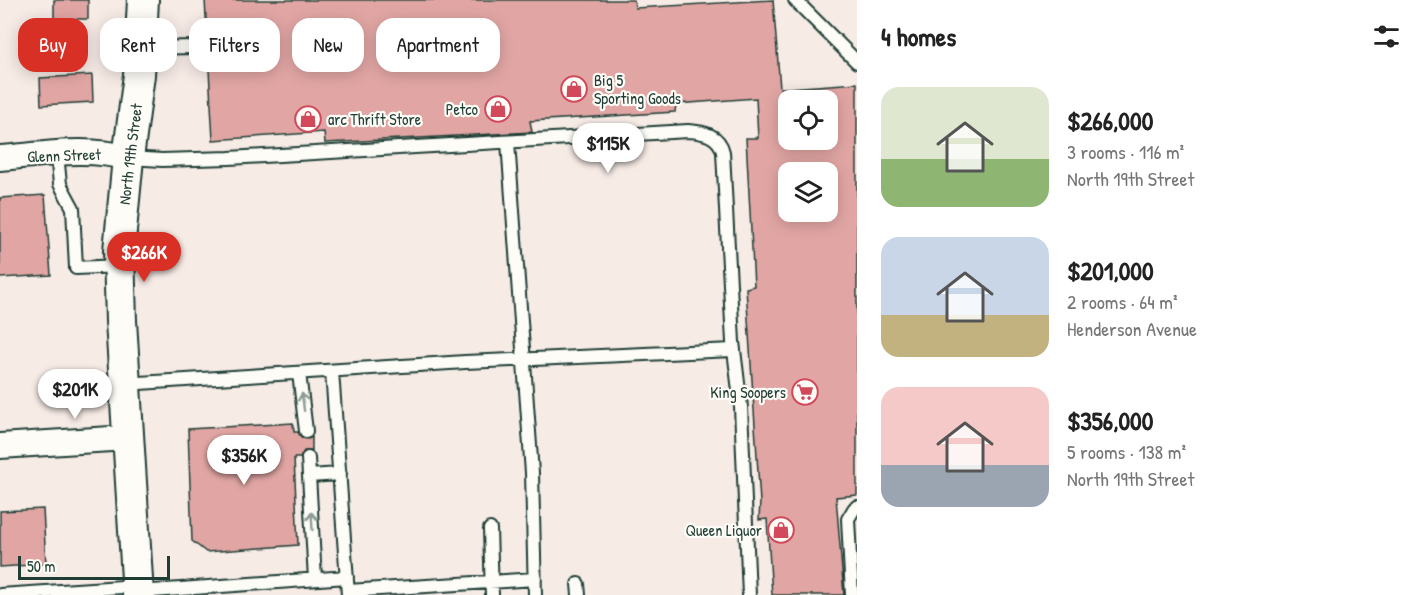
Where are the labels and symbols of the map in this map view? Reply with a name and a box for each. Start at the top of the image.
place label: Big 5 Sporting Goods [594,69,681,109]
shop icon: Big 5 Sporting Goods [559,74,589,104]
shop icon: Petco [483,94,513,124]
place label: Petco [446,98,479,120]
street label: North 19th Street [113,102,147,206]
shop icon: arc Thrift Store [293,104,323,134]
place label: arc Thrift Store [328,108,422,130]
pin: $115K [566,123,650,174]
street label: Glenn Street [27,143,102,167]
pin: $266K [102,232,186,283]
pin: $201K [33,369,117,420]
supermarket icon: King Soopers [790,377,820,407]
place label: King Soopers [710,381,786,403]
one-way arrow [297,393,308,413]
pin: $356K [202,435,286,486]
one-way arrow [306,511,317,531]
shop icon: Queen Liquor [766,515,796,545]
place label: Queen Liquor [686,519,762,541]
scale bar [18,553,170,580]

